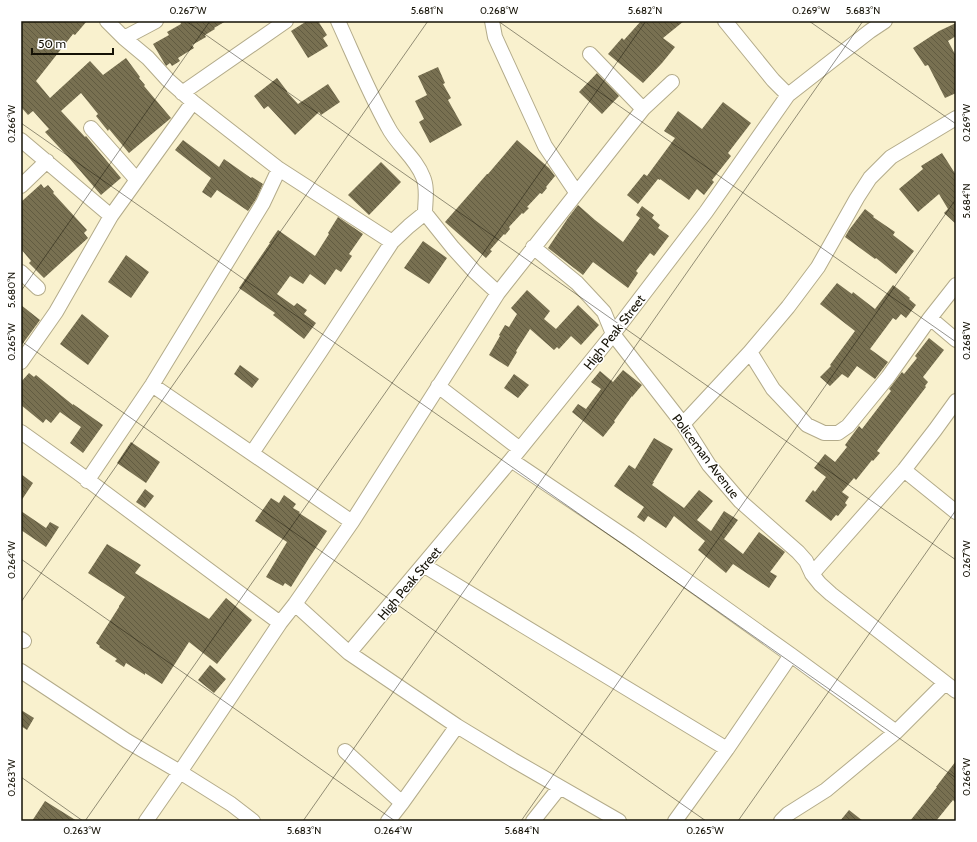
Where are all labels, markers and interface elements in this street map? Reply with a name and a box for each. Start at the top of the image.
text: 0.267°W [169,4,207,17]
text: 5.681°N [411,4,443,17]
text: 0.268°W [480,4,519,17]
text: 5.682°N [628,4,662,17]
text: 0.269°W [792,4,830,17]
text: 5.683°N [846,4,880,17]
scale bar [32,30,113,56]
text: 50 m [38,36,66,51]
text: 0.269°W [960,104,973,142]
text: 0.266°W [5,105,18,143]
text: 5.684°N [960,184,973,218]
text: 5.680°N [5,272,18,308]
street label: High Peak Street [580,291,649,373]
text: 0.268°W [960,321,973,360]
text: 0.265°W [5,323,18,361]
street label: Policeman Avenue [669,411,743,502]
text: 0.267°W [960,540,973,578]
text: 0.264°W [5,541,18,579]
street label: High Peak Street [374,543,445,623]
text: 0.266°W [960,758,973,796]
text: 0.263°W [5,759,18,797]
text: 0.263°W [63,824,101,837]
text: 5.683°N [287,824,321,837]
text: 0.264°W [374,824,412,837]
text: 5.684°N [505,824,539,837]
text: 0.265°W [686,824,724,837]

